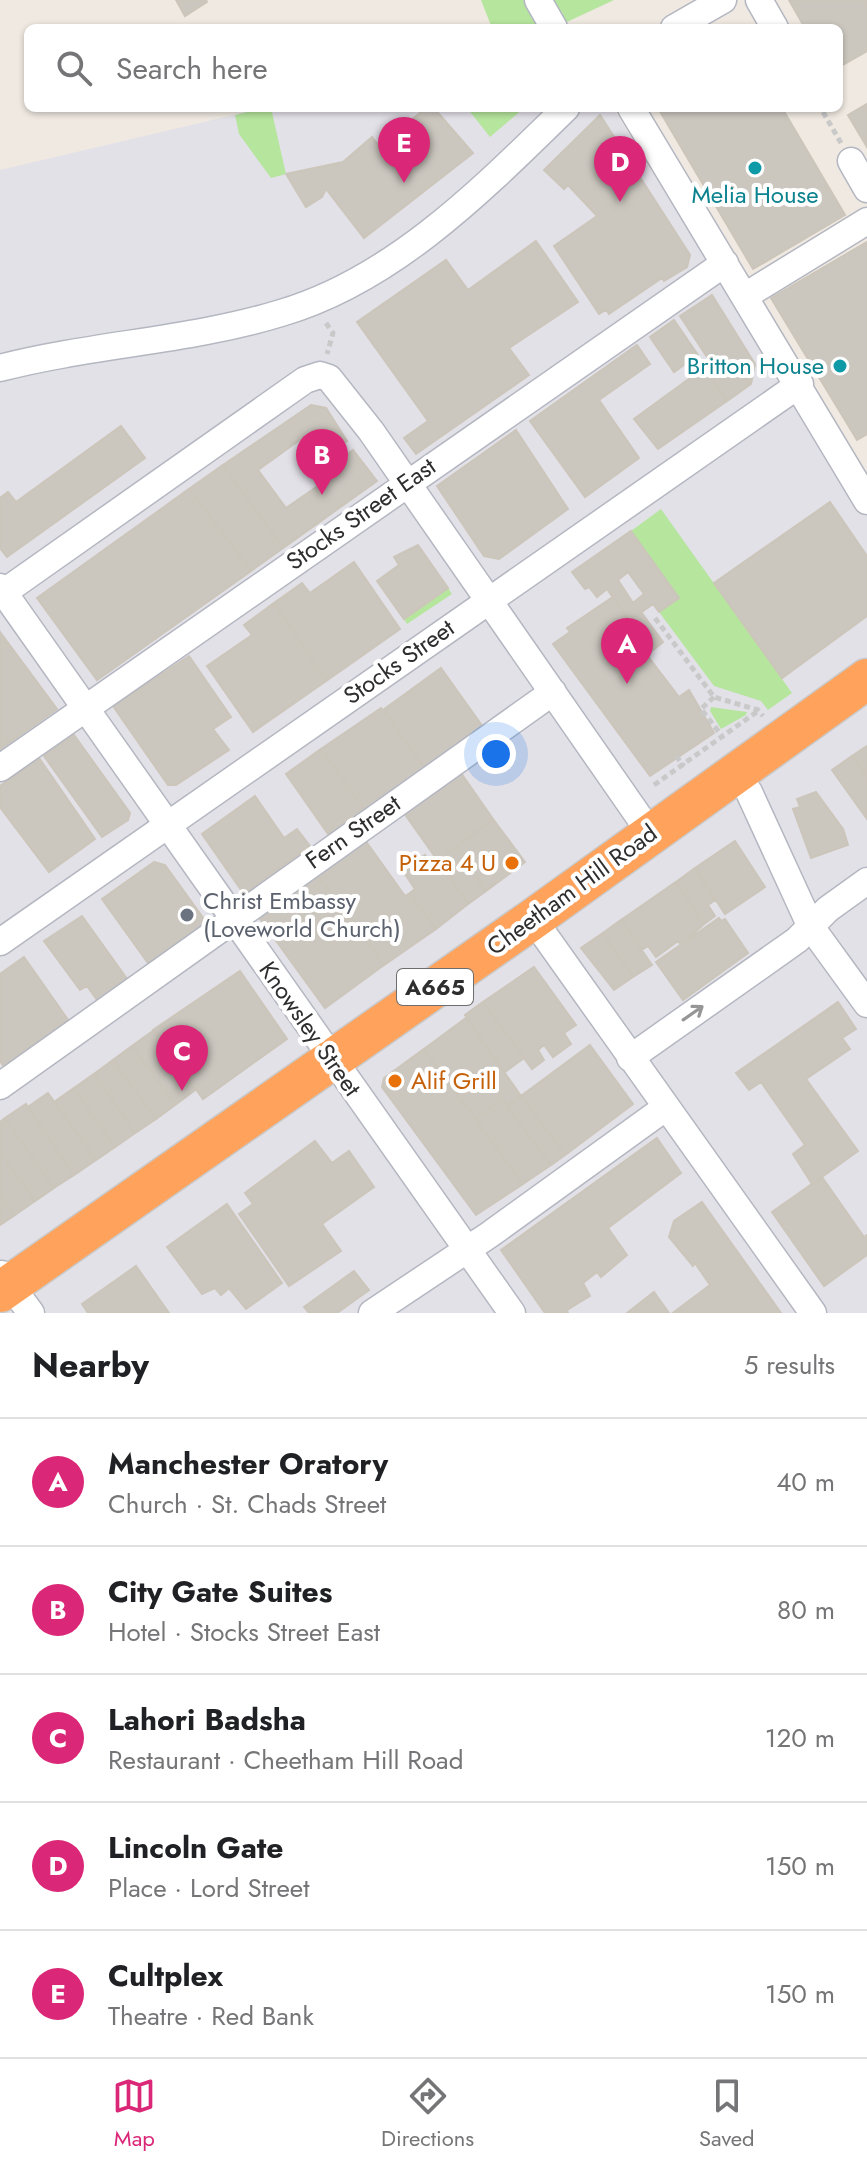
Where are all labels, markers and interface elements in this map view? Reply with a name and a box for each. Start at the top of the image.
search box [24,24,843,112]
icon: search [52,46,96,90]
text: Search here [116,47,268,90]
pin: E [378,117,430,183]
pin: D [594,136,646,202]
marker: Melia House [746,159,764,177]
place label: Melia House [691,177,819,212]
place label: Britton House [687,348,824,383]
marker: Britton House [831,357,849,375]
pin: B [296,429,348,495]
street label: Stocks Street East [279,449,443,578]
street label: Stocks Street [336,610,461,713]
pin: A [601,618,653,684]
your location [476,734,516,774]
street label: Fern Street [298,786,408,877]
street label: Cheetham Hill Road [479,816,664,963]
place label: Pizza 4 U [399,845,496,880]
marker: Pizza 4 U [503,854,521,872]
place label: Christ Embassy (Loveworld Church) [203,883,401,946]
marker: Christ Embassy (Loveworld Church) [178,906,196,924]
street label: Knowsley Street [251,954,370,1103]
road number: A665 [397,969,473,1005]
one-way arrow [682,1005,704,1021]
pin: C [156,1025,208,1091]
place label: Alif Grill [411,1063,497,1098]
marker: Alif Grill [386,1072,404,1090]
text: Nearby [32,1341,149,1390]
text: 5 results [744,1346,835,1384]
text: Manchester Oratory [108,1442,388,1485]
text: A [48,1463,68,1501]
text: 40 m [776,1463,835,1501]
text: Church · St. Chads Street [108,1485,386,1523]
text: City Gate Suites [108,1570,333,1613]
text: B [49,1591,67,1629]
text: 80 m [777,1591,835,1629]
text: Hotel · Stocks Street East [108,1613,380,1651]
text: Lahori Badsha [108,1698,306,1741]
text: C [49,1719,67,1757]
text: 120 m [765,1719,835,1757]
text: Restaurant · Cheetham Hill Road [108,1741,463,1779]
text: Lincoln Gate [108,1826,284,1869]
text: D [48,1847,68,1885]
text: 150 m [765,1847,835,1885]
text: Place · Lord Street [108,1869,309,1907]
text: Cultplex [108,1954,223,1997]
text: E [50,1975,66,2013]
text: 150 m [765,1975,835,2013]
text: Theatre · Red Bank [108,1997,314,2035]
tab: Map [112,2074,156,2154]
tab: Directions [381,2074,474,2154]
tab: Saved [699,2074,755,2154]

